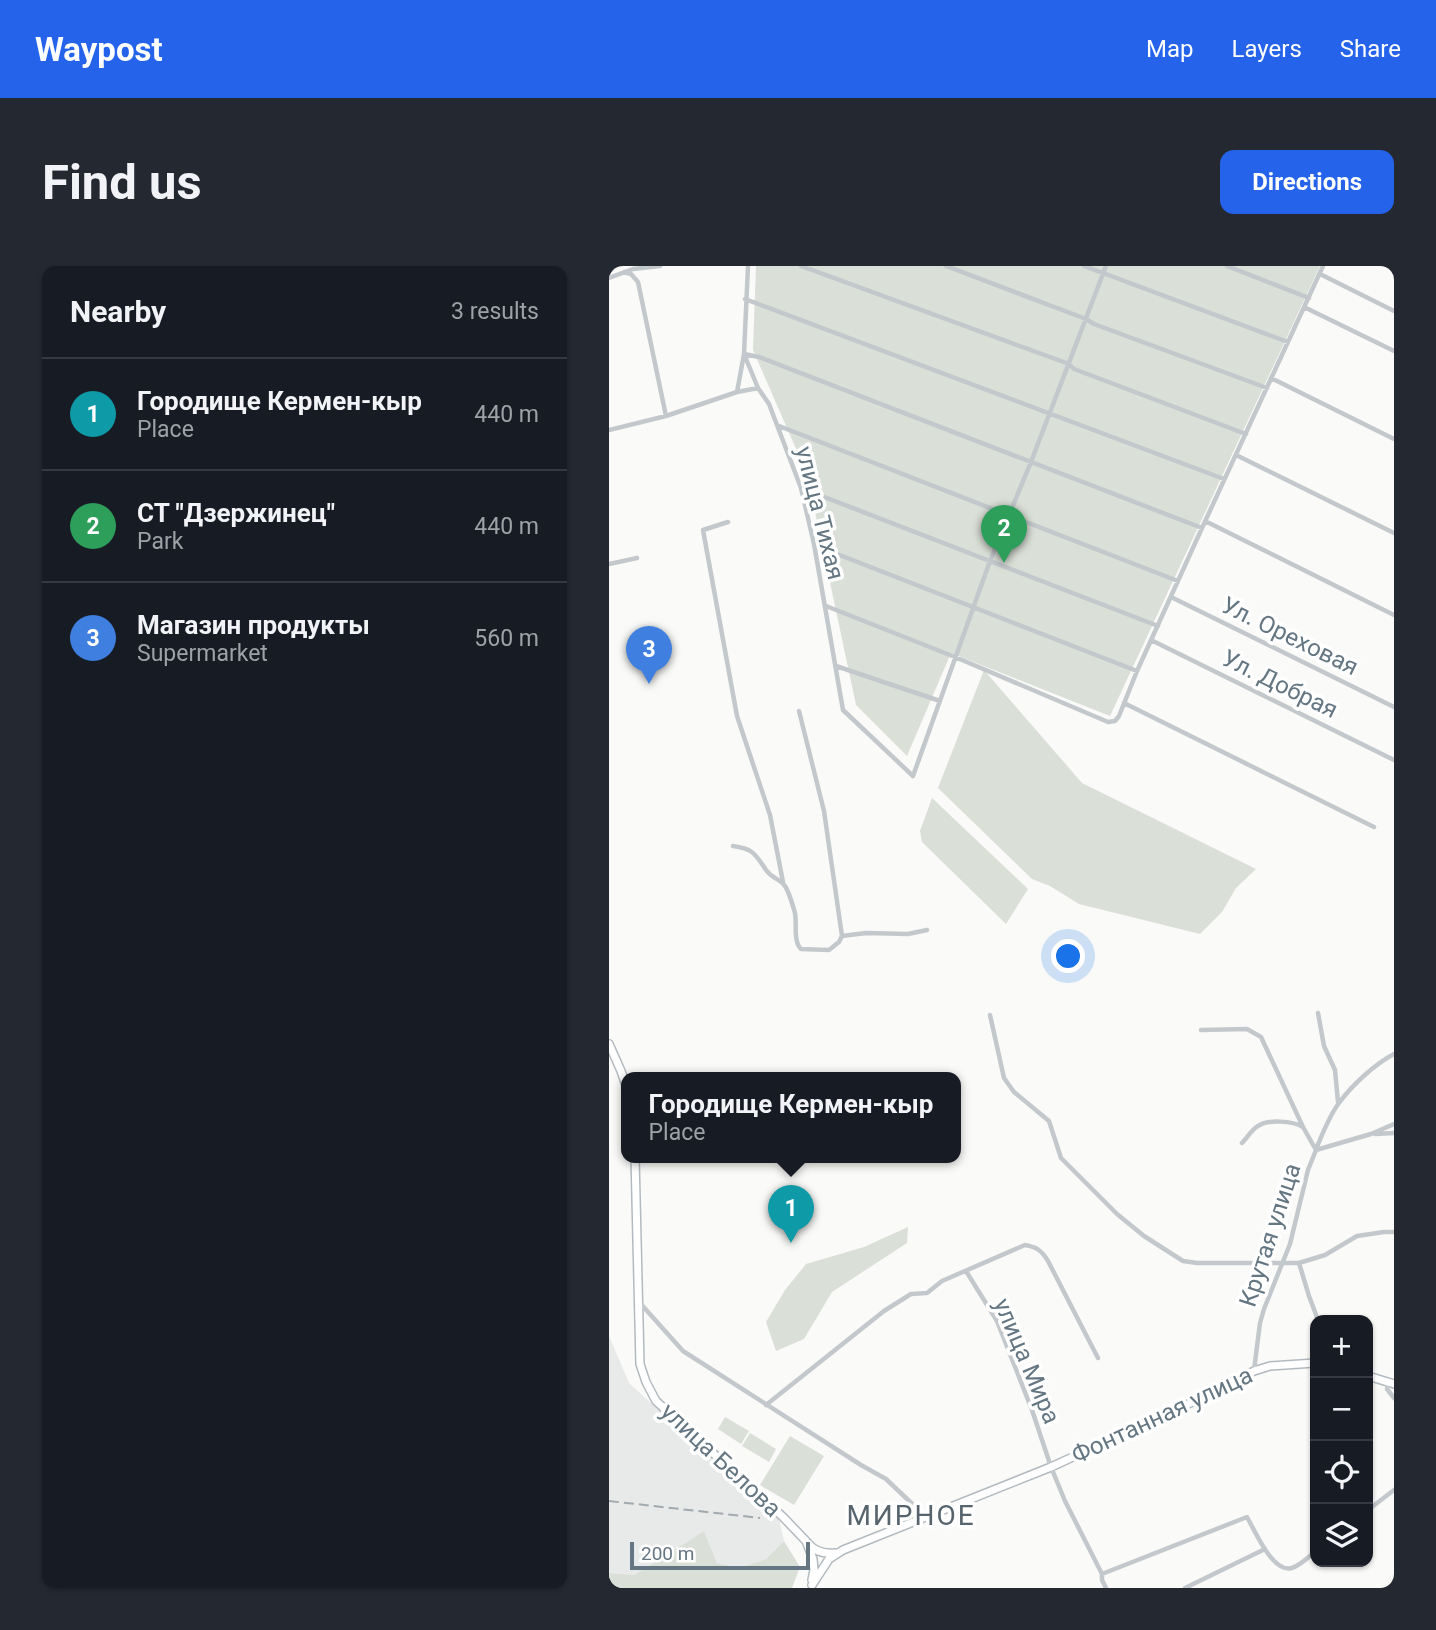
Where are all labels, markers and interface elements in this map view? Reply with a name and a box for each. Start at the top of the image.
text: Waypost [35,30,163,69]
text: Map [1146,35,1194,63]
text: Layers [1232,35,1302,63]
text: Share [1340,35,1401,63]
button: Directions [1220,150,1394,214]
text: Find us [42,154,202,211]
text: Nearby [70,294,166,329]
text: 3 results [451,298,539,325]
text: Городище Кермен-кыр [137,386,422,416]
text: 1 [86,401,100,428]
text: 440 m [474,401,539,428]
text: Place [137,416,194,443]
street label: улица Тихая [790,443,850,583]
text: СТ "Дзержинец" [137,498,335,528]
pin: 2 [981,505,1027,563]
text: 2 [86,513,100,540]
text: 440 m [474,513,539,540]
text: Park [137,528,183,555]
street label: Ул. Ореховая [1217,591,1363,681]
text: Магазин продукты [137,610,370,640]
text: 3 [86,625,100,652]
text: 560 m [474,625,539,652]
pin: 3 [626,626,672,684]
text: Supermarket [137,640,268,667]
street label: Ул. Добрая [1218,644,1342,724]
your location [1051,939,1085,973]
popup [621,1072,961,1163]
text: Городище Кермен-кыр [649,1089,933,1119]
text: Place [649,1119,705,1146]
street label: Крутая улица [1234,1160,1306,1310]
pin: 1 [768,1185,814,1243]
street label: улица Мира [988,1294,1066,1428]
map controls [1310,1315,1373,1567]
button: + [1310,1315,1373,1378]
street label: Фонтанная улица [1067,1361,1257,1469]
button: − [1310,1378,1373,1441]
street label: улица Белова [655,1397,787,1523]
button: locate [1310,1441,1373,1504]
district label: МИРНОЕ [846,1499,976,1532]
button: layers [1310,1504,1373,1567]
scale bar [630,1539,810,1571]
text: 200 m [641,1542,694,1565]

